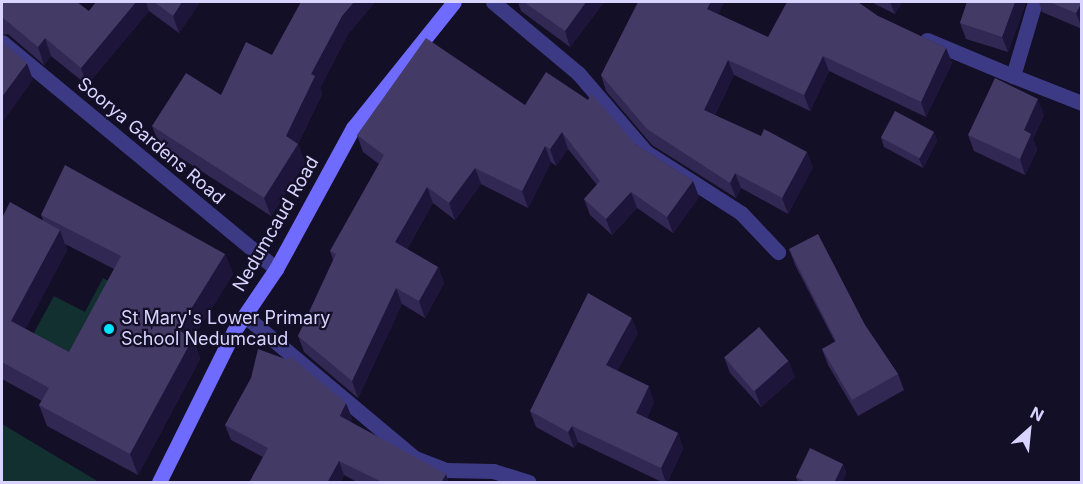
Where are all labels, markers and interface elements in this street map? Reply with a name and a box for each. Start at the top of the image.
street label: Soorya Gardens Road [73,73,229,209]
street label: Nedumcaud Road [229,153,323,295]
place label: St Mary's Lower Primary School Nedumcaud [121,308,330,350]
marker: St Mary's Lower Primary School Nedumcaud [102,322,116,336]
north arrow [999,400,1059,460]
text: N [1027,402,1047,426]

